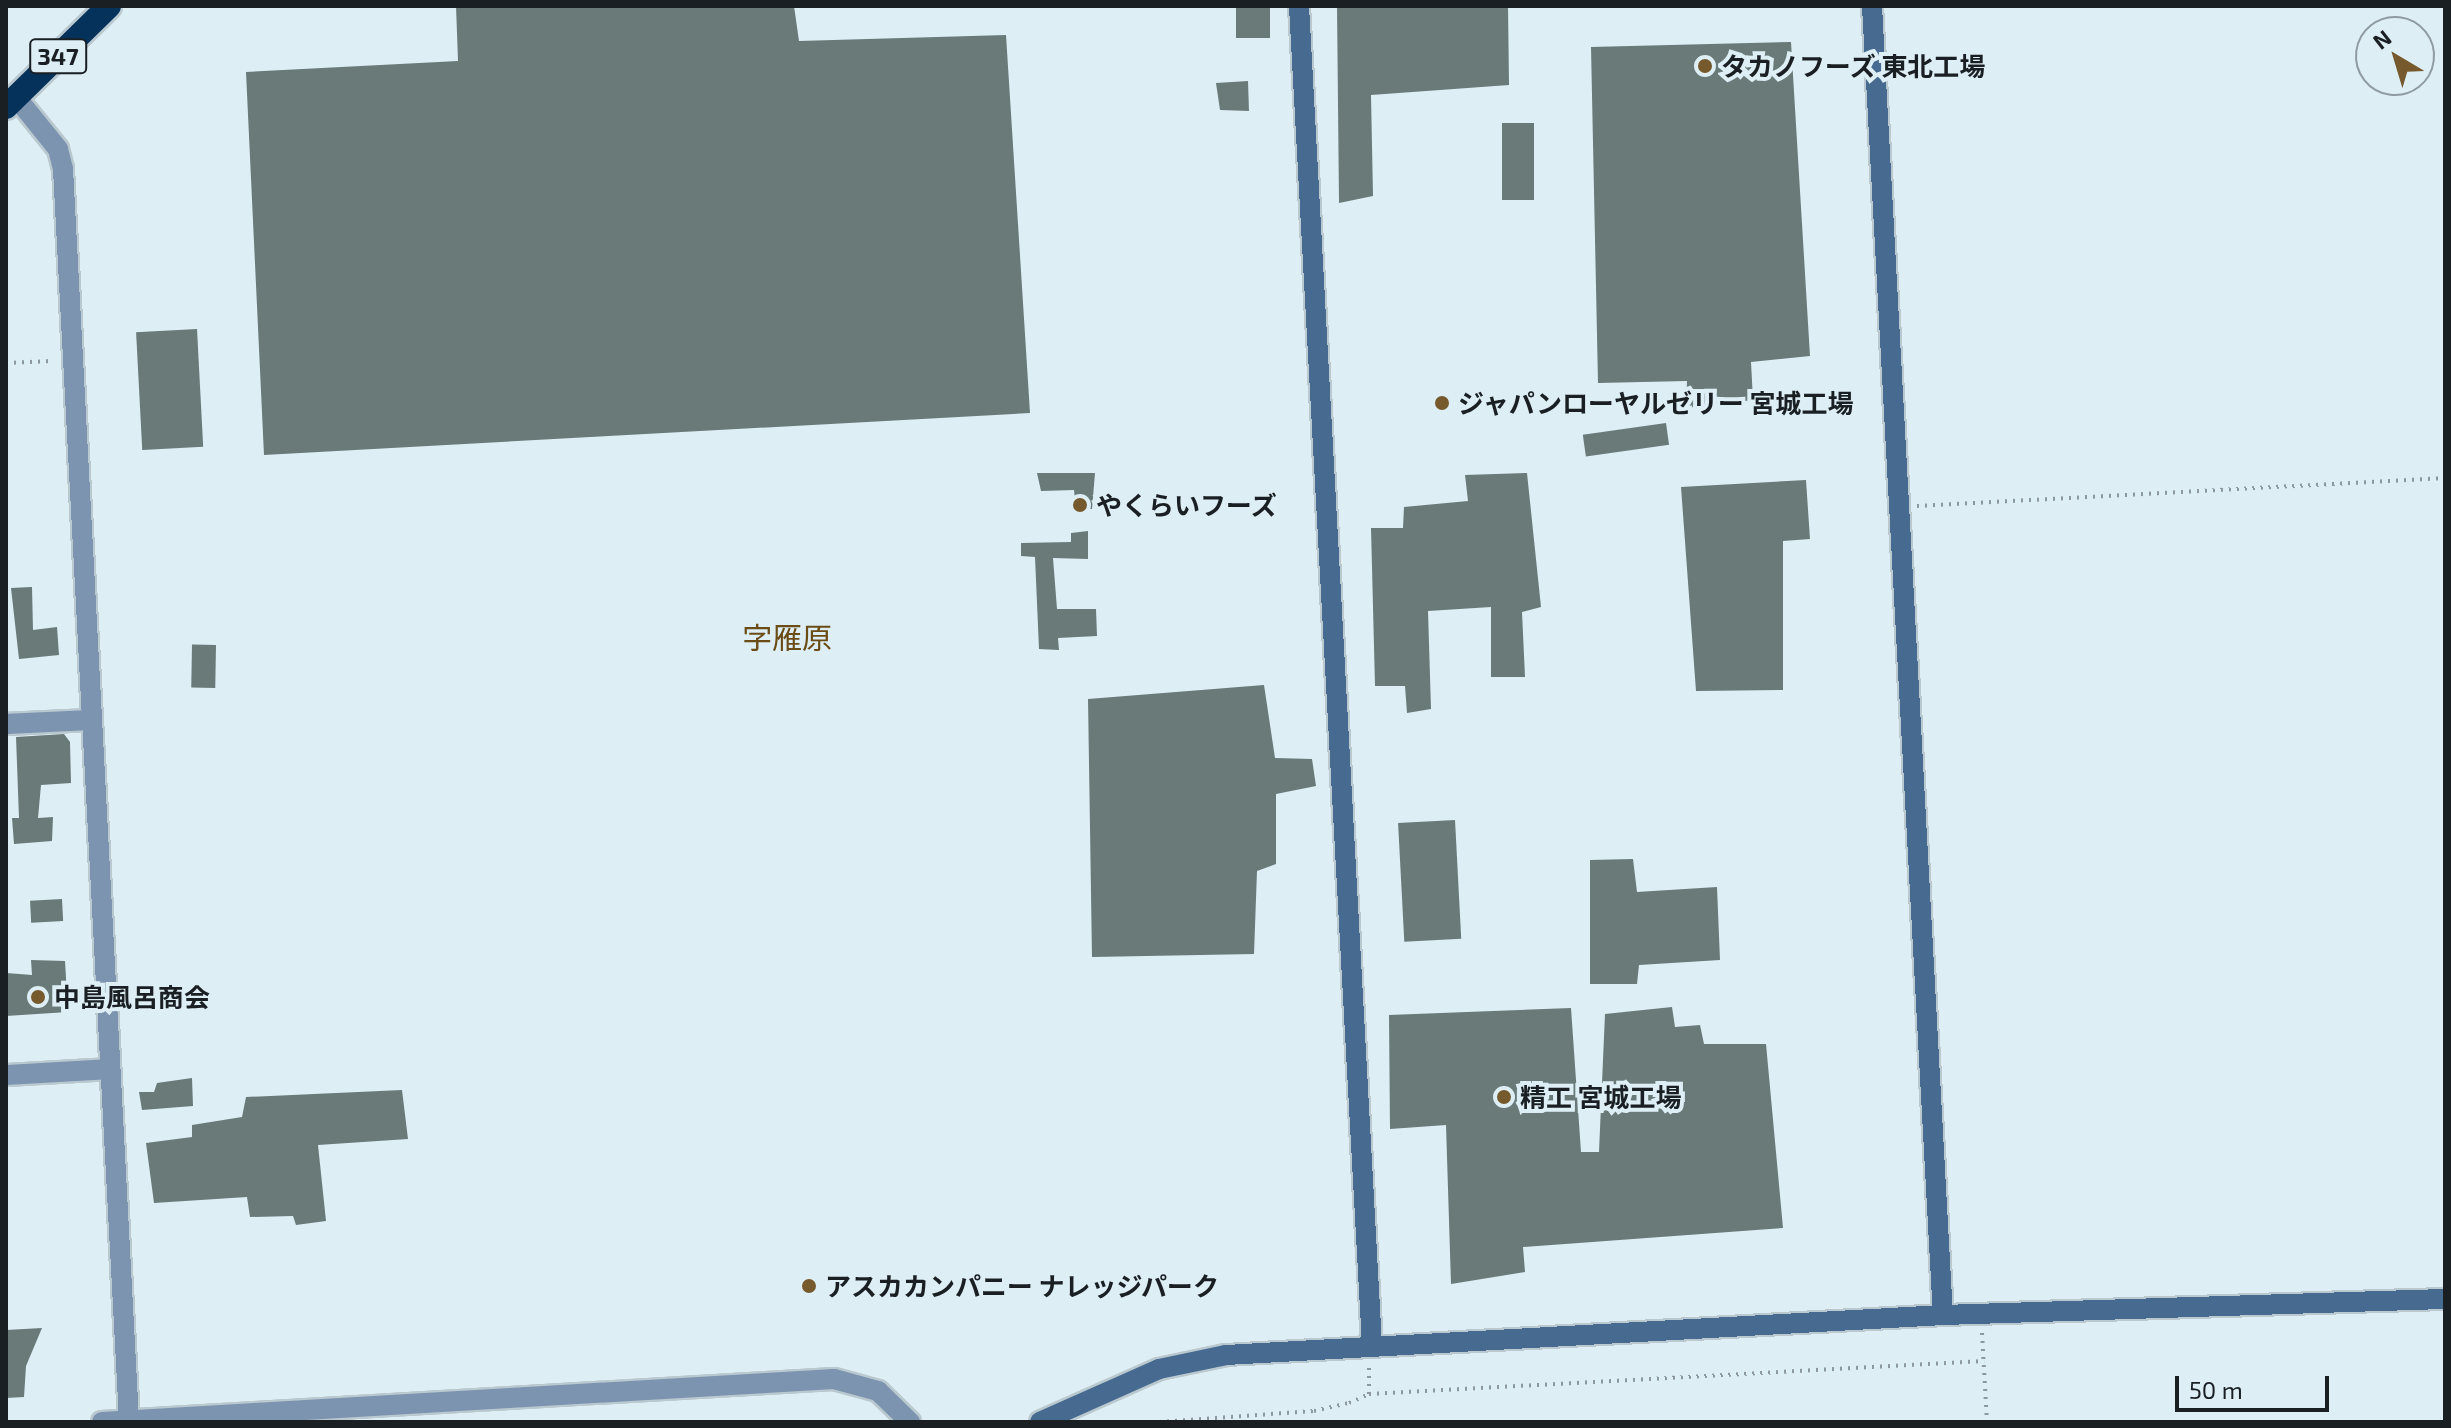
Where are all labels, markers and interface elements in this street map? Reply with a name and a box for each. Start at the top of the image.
north arrow [2355,16,2435,96]
text: N [2367,24,2396,54]
road number: 347 [28,36,88,76]
place label: タカノフーズ 東北工場 [1721,50,1987,82]
marker: タカノフーズ 東北工場 [1696,57,1714,75]
place label: ジャパンローヤルゼリー 宮城工場 [1458,387,1854,419]
marker: ジャパンローヤルゼリー 宮城工場 [1433,394,1451,412]
place label: やくらいフーズ [1096,489,1278,521]
marker: やくらいフーズ [1071,496,1089,514]
district label: 字雁原 [742,619,832,655]
place label: 中島風呂商会 [54,981,210,1013]
marker: 中島風呂商会 [29,988,47,1006]
place label: 精工 宮城工場 [1520,1081,1682,1113]
marker: 精工 宮城工場 [1495,1088,1513,1106]
place label: アスカカンパニー ナレッジパーク [825,1270,1221,1302]
marker: アスカカンパニー ナレッジパーク [800,1277,818,1295]
scale bar [2179,1360,2333,1410]
text: 50 m [2189,1375,2243,1404]

